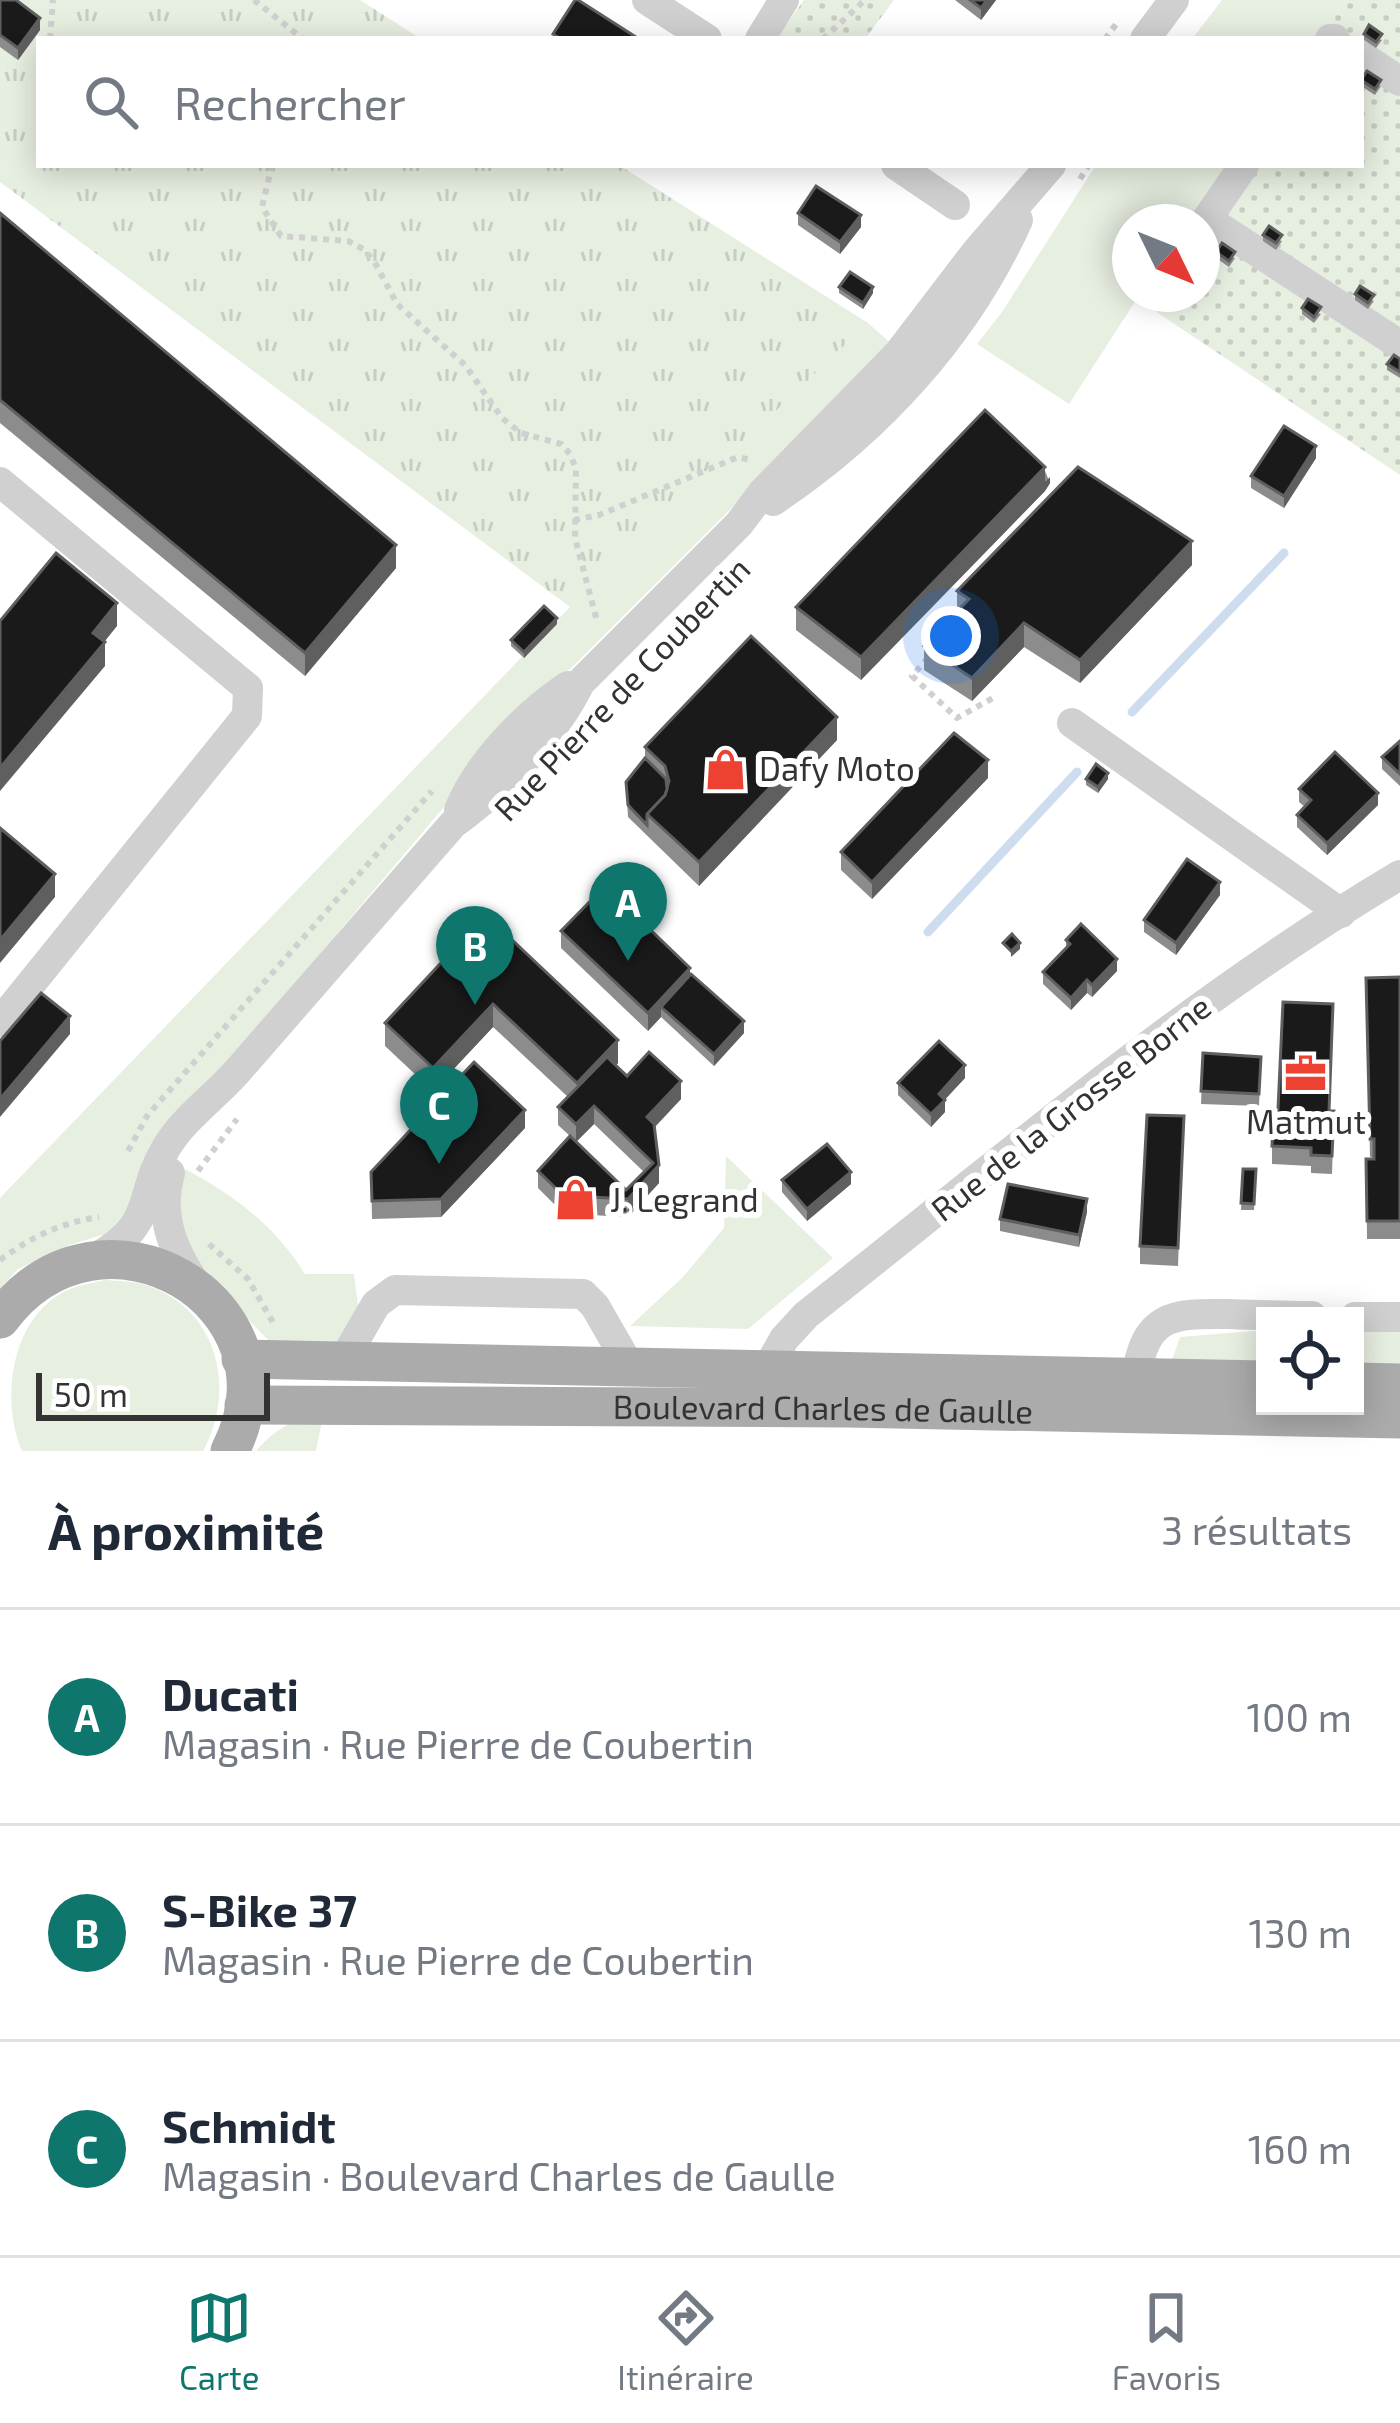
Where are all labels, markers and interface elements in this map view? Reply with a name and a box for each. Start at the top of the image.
search box [36,36,1364,168]
icon: search [78,69,144,135]
text: Rechercher [174,75,406,129]
north arrow [1112,204,1220,312]
street label: Rue Pierre de Coubertin [485,548,758,828]
your location [921,606,981,666]
shop icon: Dafy Moto [702,746,748,792]
place label: Dafy Moto [759,748,915,788]
pin: A [589,862,667,961]
pin: B [436,906,514,1005]
street label: Rue de la Grosse Borne [923,986,1218,1229]
office icon: Matmut [1283,1051,1329,1097]
pin: C [400,1065,478,1164]
place label: Matmut [1246,1101,1366,1141]
shop icon: J. Legrand [553,1177,599,1223]
place label: J. Legrand [610,1179,759,1219]
map controls [1256,1307,1364,1415]
button: locate [1256,1307,1364,1415]
scale bar [36,1367,270,1420]
text: 50 m [54,1374,128,1414]
street label: Boulevard Charles de Gaulle [613,1386,1033,1431]
text: À proximité [48,1499,324,1560]
text: 3 résultats [1161,1506,1352,1553]
text: Ducati [162,1666,299,1720]
text: A [74,1693,100,1740]
text: 100 m [1247,1693,1352,1740]
text: Magasin · Rue Pierre de Coubertin [162,1720,754,1767]
text: S-Bike 37 [162,1882,357,1936]
text: B [75,1909,99,1956]
text: 130 m [1248,1909,1352,1956]
text: Magasin · Rue Pierre de Coubertin [162,1936,754,1983]
text: Schmidt [162,2098,336,2152]
text: C [76,2125,98,2172]
text: 160 m [1248,2125,1352,2172]
text: Magasin · Boulevard Charles de Gaulle [162,2152,836,2199]
tab: Carte [179,2285,259,2397]
tab: Itinéraire [617,2285,754,2397]
tab: Favoris [1112,2285,1221,2397]

